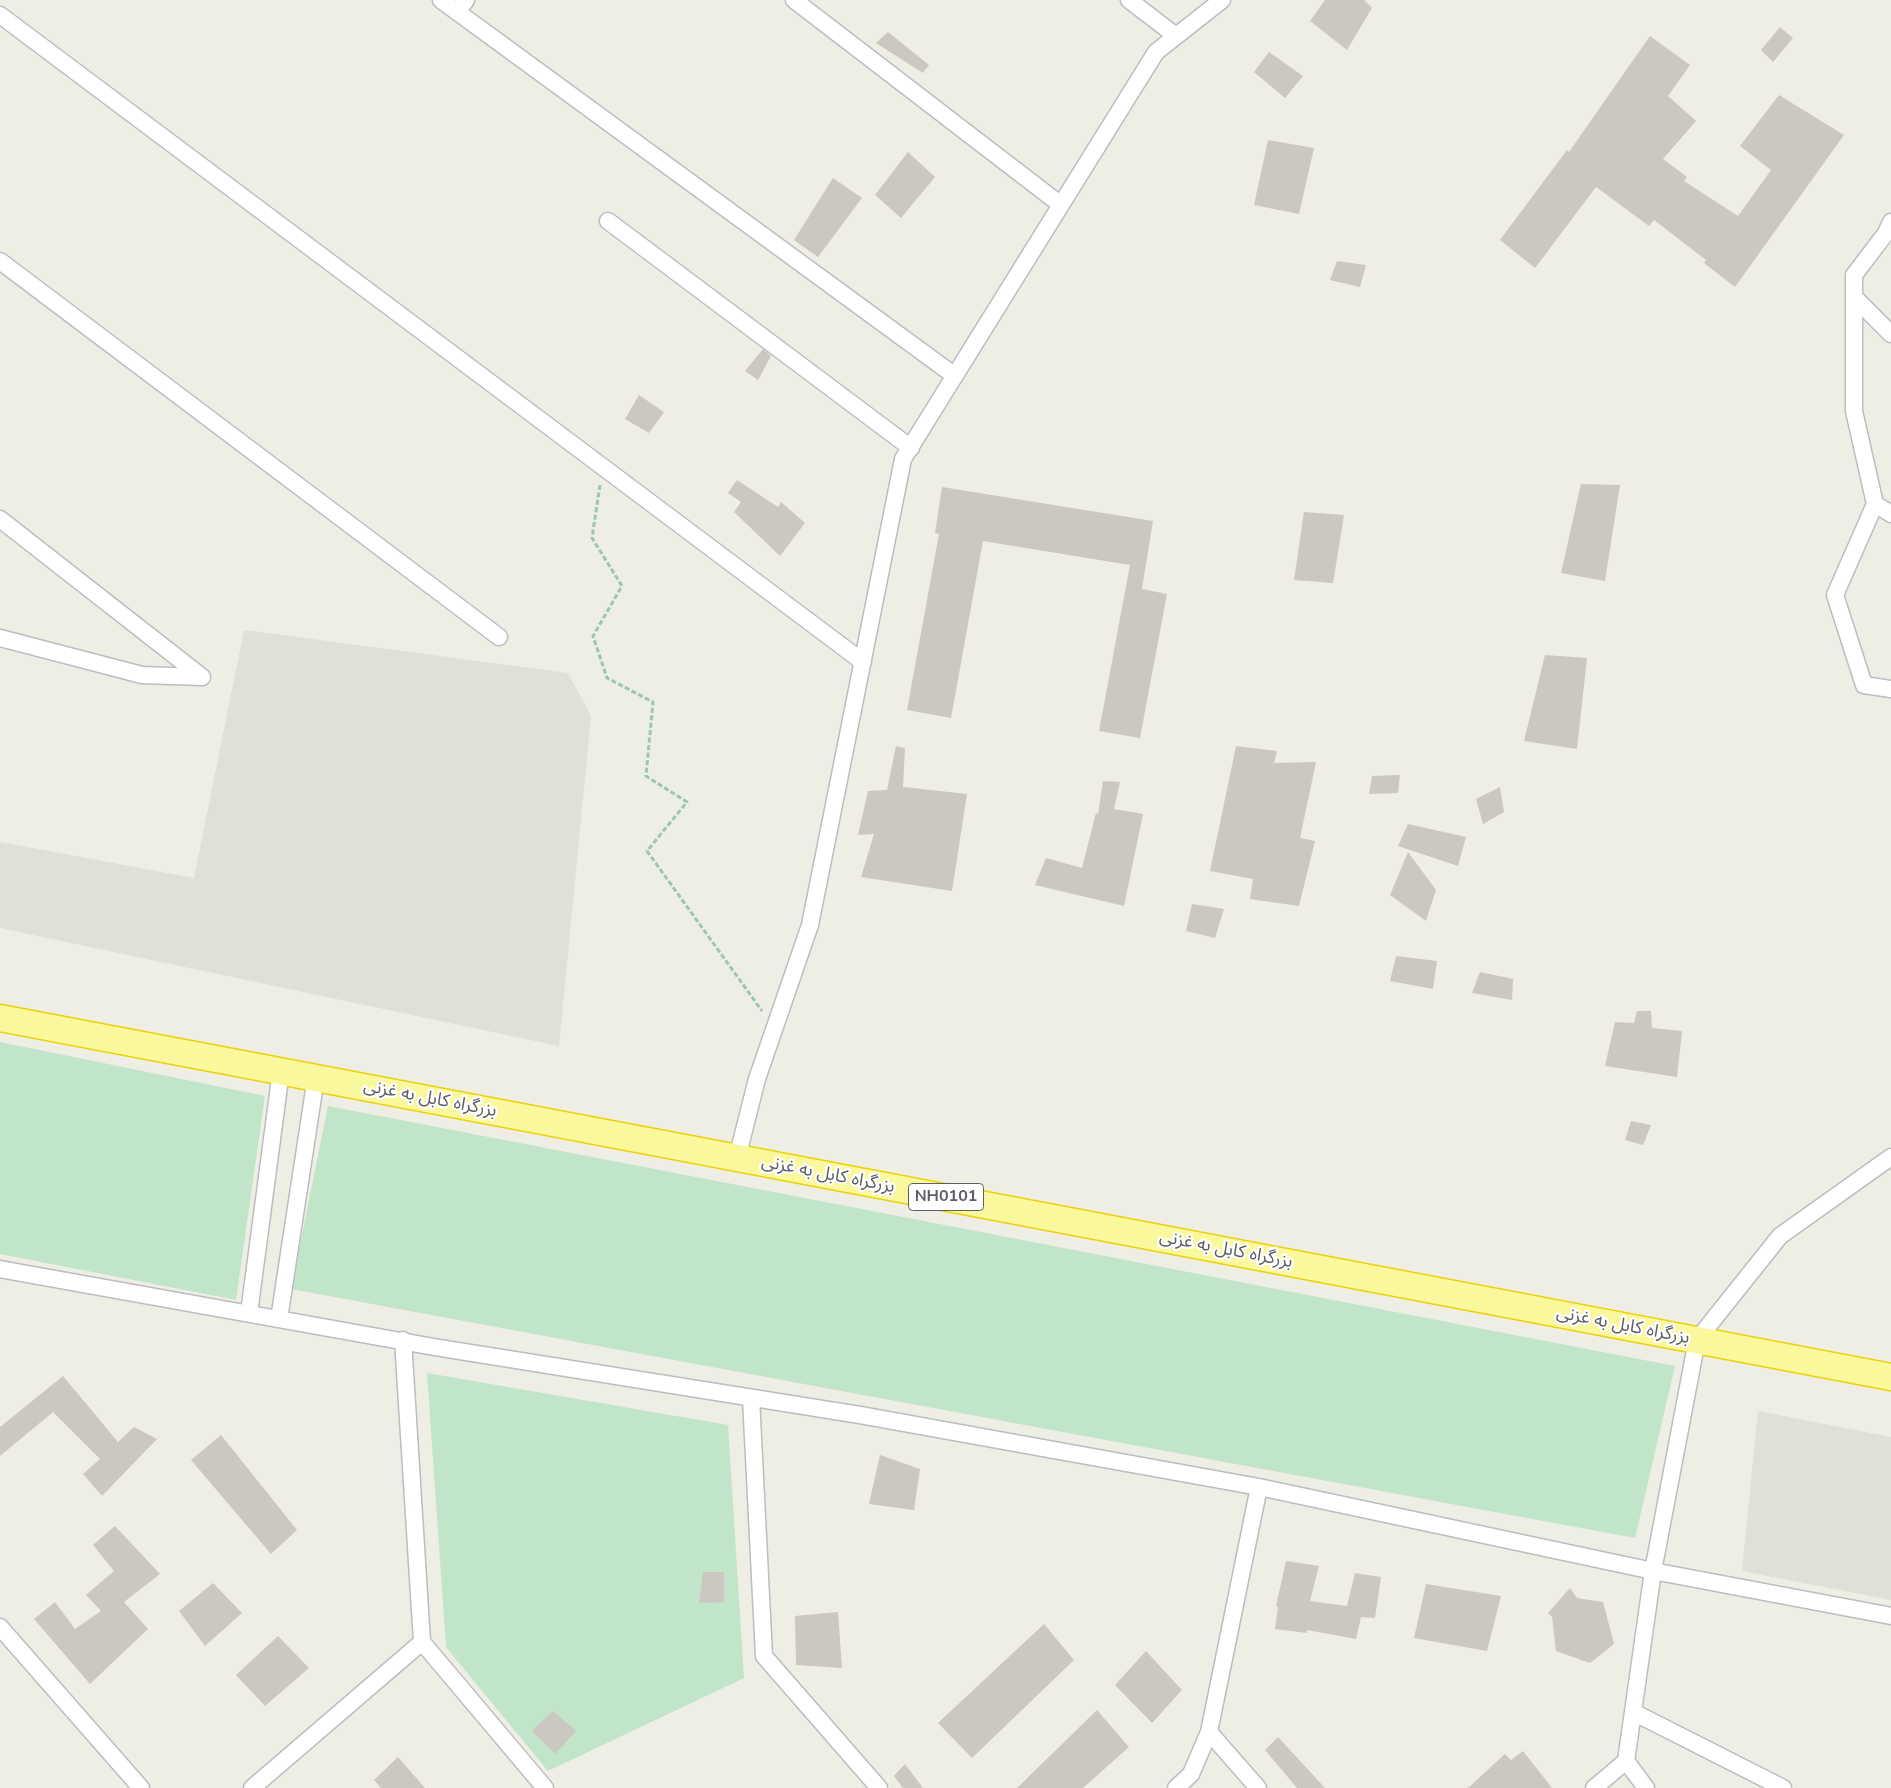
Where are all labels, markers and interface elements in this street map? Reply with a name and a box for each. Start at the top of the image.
street label: بزرگراه کابل به غزنی [362,1075,498,1123]
street label: بزرگراه کابل به غزنی [760,1151,896,1199]
road number: NH0101 [908,1184,984,1210]
street label: بزرگراه کابل به غزنی [1158,1226,1294,1274]
street label: بزرگراه کابل به غزنی [1555,1302,1691,1350]

